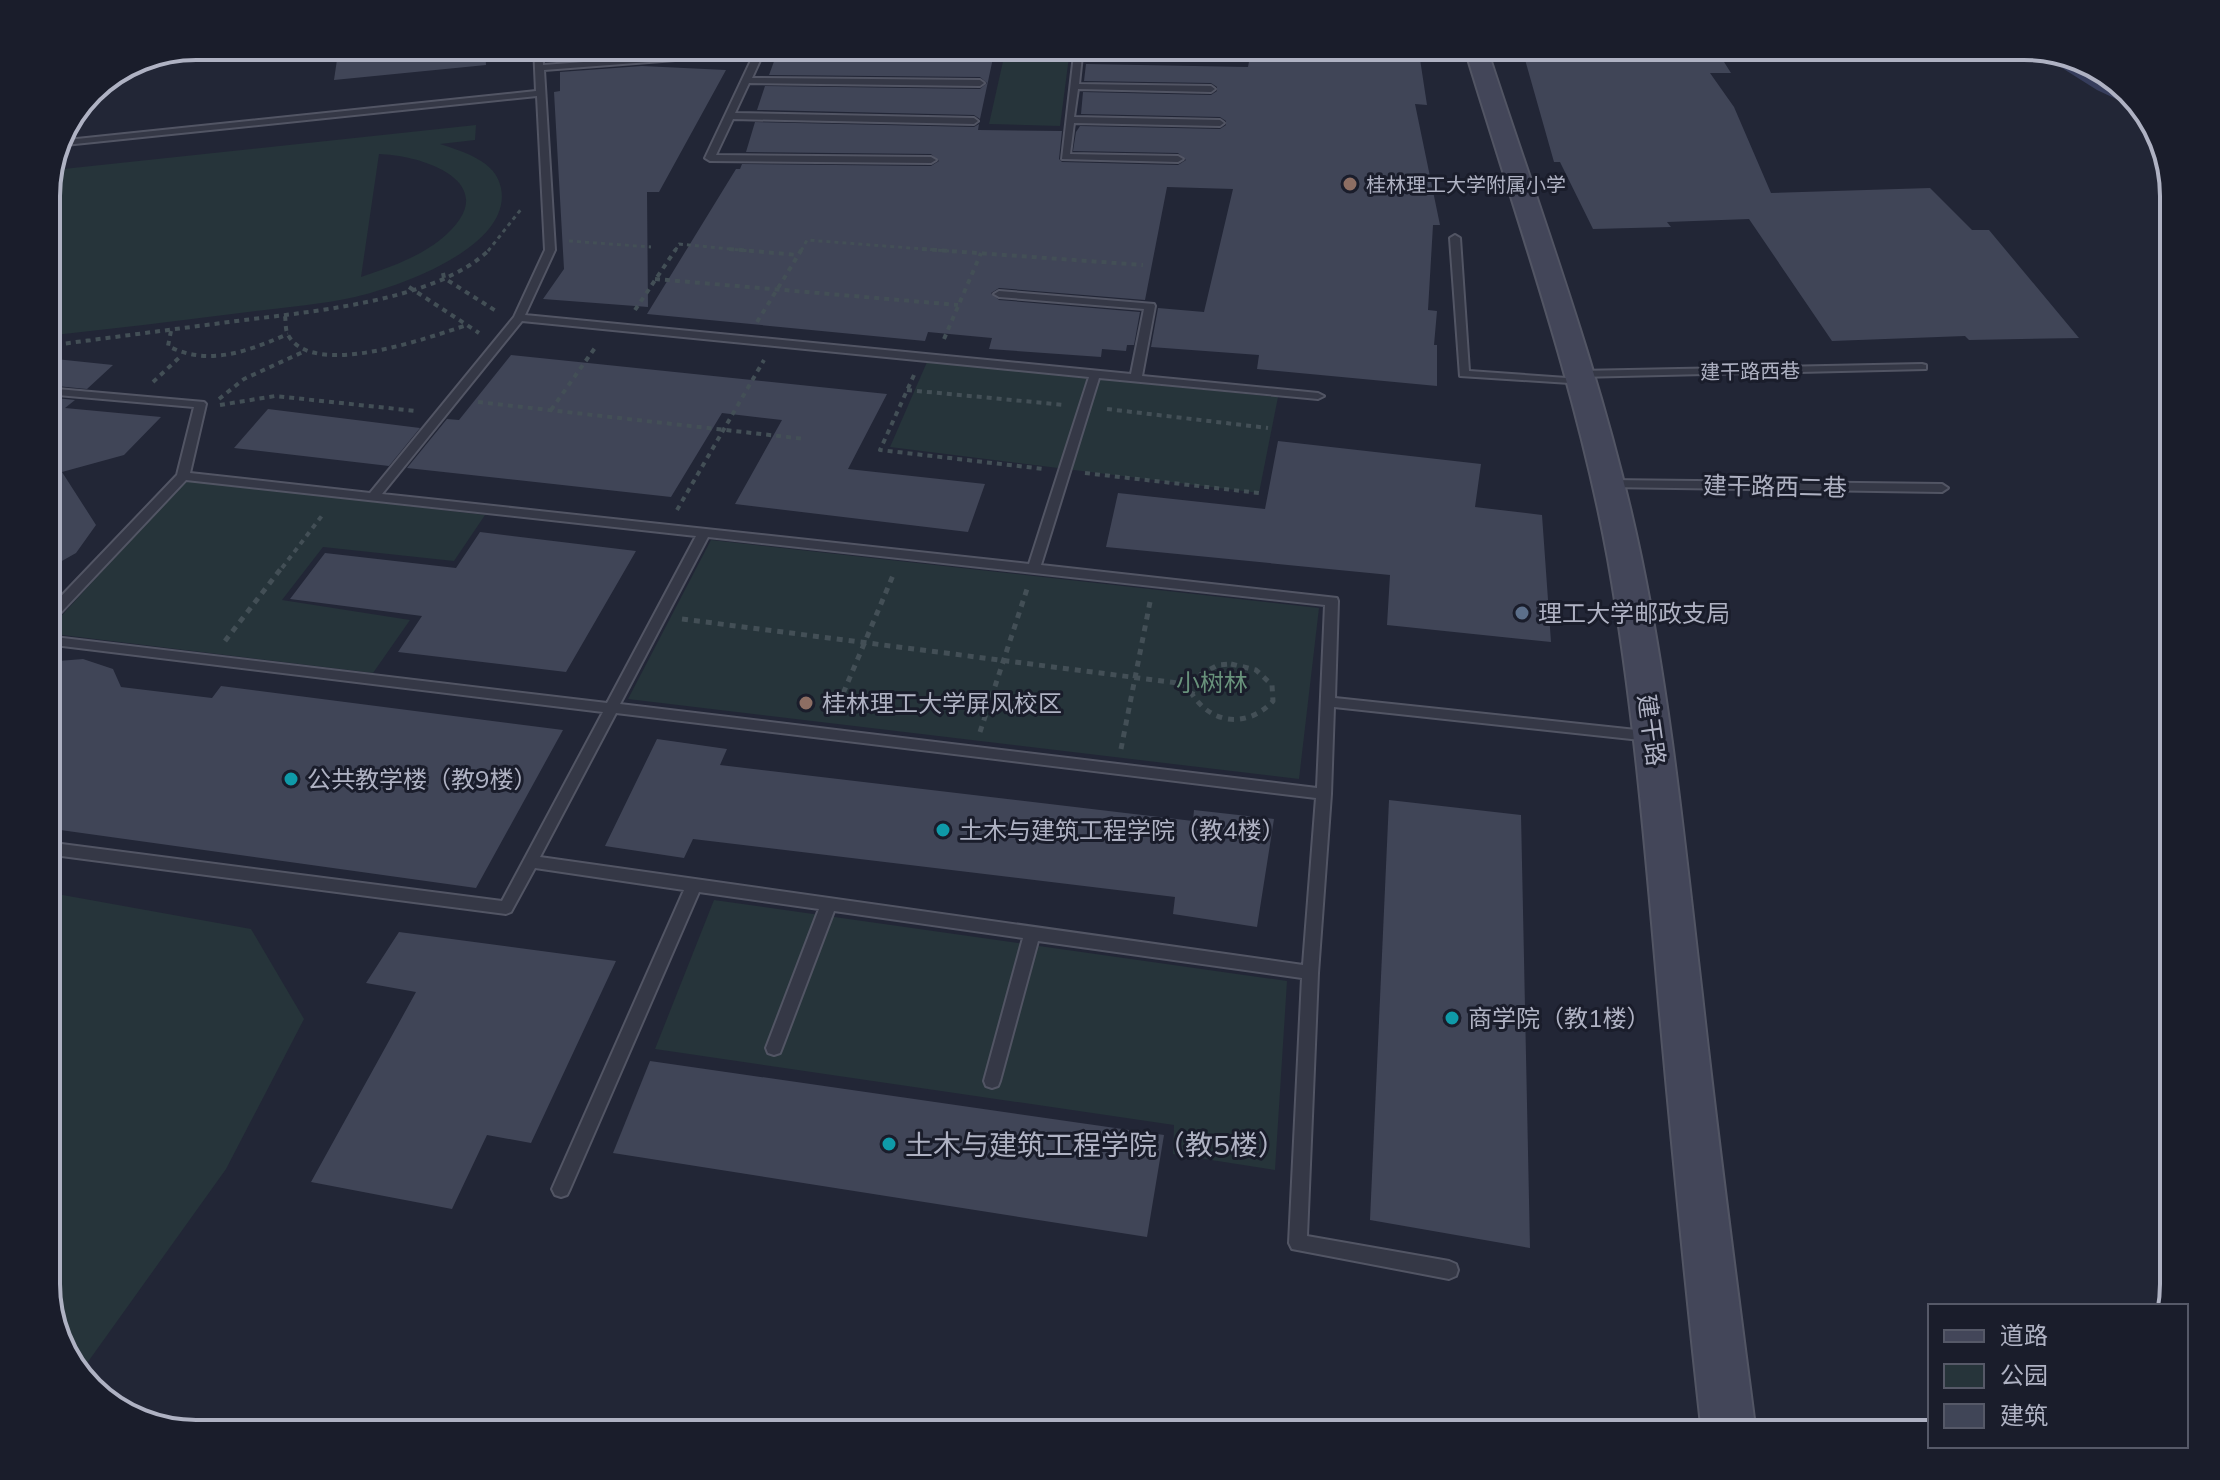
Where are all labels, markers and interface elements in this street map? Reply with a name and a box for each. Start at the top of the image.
place label: 桂林理工大学附属小学 [1366,172,1566,197]
marker: 桂林理工大学附属小学 [1341,175,1359,193]
street label: 建干路西巷 [1700,358,1800,384]
street label: 建干路西二巷 [1703,470,1847,502]
place label: 理工大学邮政支局 [1538,598,1730,628]
marker: 理工大学邮政支局 [1513,604,1531,622]
park label: 小树林 [1176,667,1248,697]
place label: 桂林理工大学屏风校区 [822,688,1062,718]
street label: 建干路 [1632,692,1672,768]
marker: 桂林理工大学屏风校区 [797,694,815,712]
place label: 公共教学楼（教9楼） [307,764,537,794]
marker: 公共教学楼（教9楼） [282,770,300,788]
place label: 土木与建筑工程学院（教4楼） [959,815,1285,845]
marker: 土木与建筑工程学院（教4楼） [934,821,952,839]
place label: 商学院（教1楼） [1468,1003,1650,1033]
marker: 商学院（教1楼） [1443,1009,1461,1027]
place label: 土木与建筑工程学院（教5楼） [905,1127,1286,1162]
marker: 土木与建筑工程学院（教5楼） [880,1135,898,1153]
legend [1928,1304,2188,1448]
text: 道路 [2000,1320,2048,1350]
text: 公园 [2000,1360,2048,1390]
text: 建筑 [2000,1400,2048,1430]

